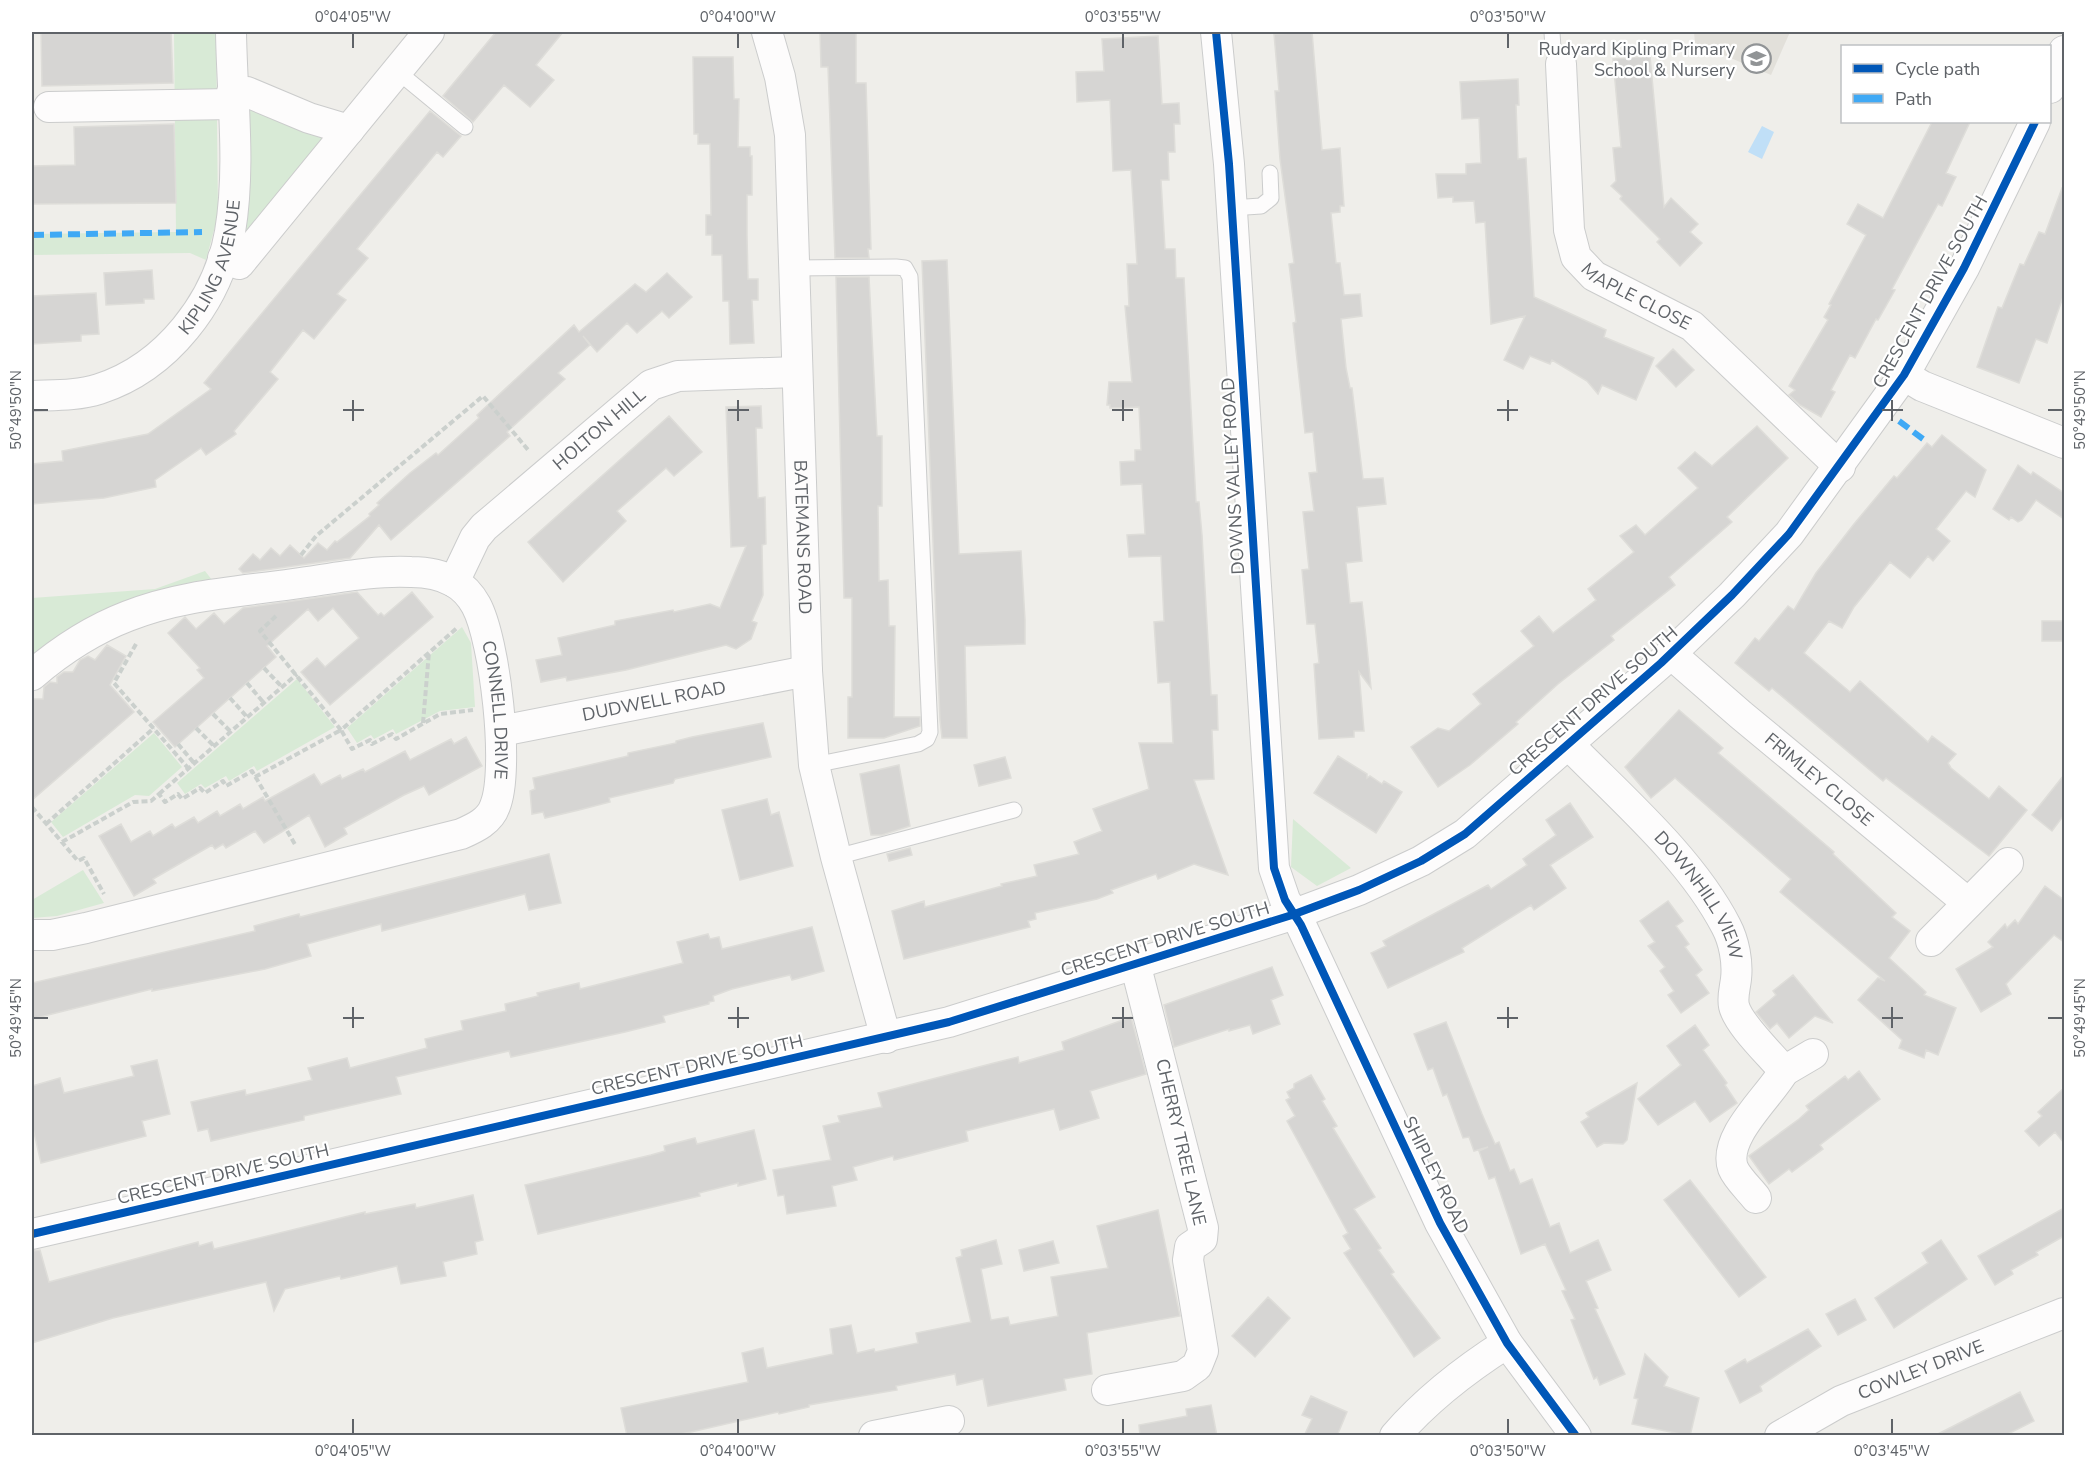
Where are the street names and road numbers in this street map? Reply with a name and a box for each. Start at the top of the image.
street label: CRESCENT DRIVE SOUTH [1867,191,1993,393]
street label: KIPLING AVENUE [173,199,246,340]
street label: MAPLE CLOSE [1576,258,1695,336]
street label: DOWNS VALLEY ROAD [1216,377,1250,575]
street label: HOLTON HILL [548,383,651,475]
street label: BATEMANS ROAD [788,459,817,615]
street label: CRESCENT DRIVE SOUTH [1503,621,1683,781]
street label: CONNELL DRIVE [476,638,513,780]
street label: DUDWELL ROAD [580,675,728,727]
street label: FRIMLEY CLOSE [1760,728,1878,832]
street label: DOWNHILL VIEW [1649,826,1748,962]
street label: CRESCENT DRIVE SOUTH [1058,896,1272,982]
street label: CRESCENT DRIVE SOUTH [589,1029,805,1101]
street label: CHERRY TREE LANE [1150,1056,1212,1228]
street label: SHIPLEY ROAD [1397,1112,1475,1238]
street label: CRESCENT DRIVE SOUTH [115,1138,331,1210]
street label: COWLEY DRIVE [1854,1334,1987,1405]

